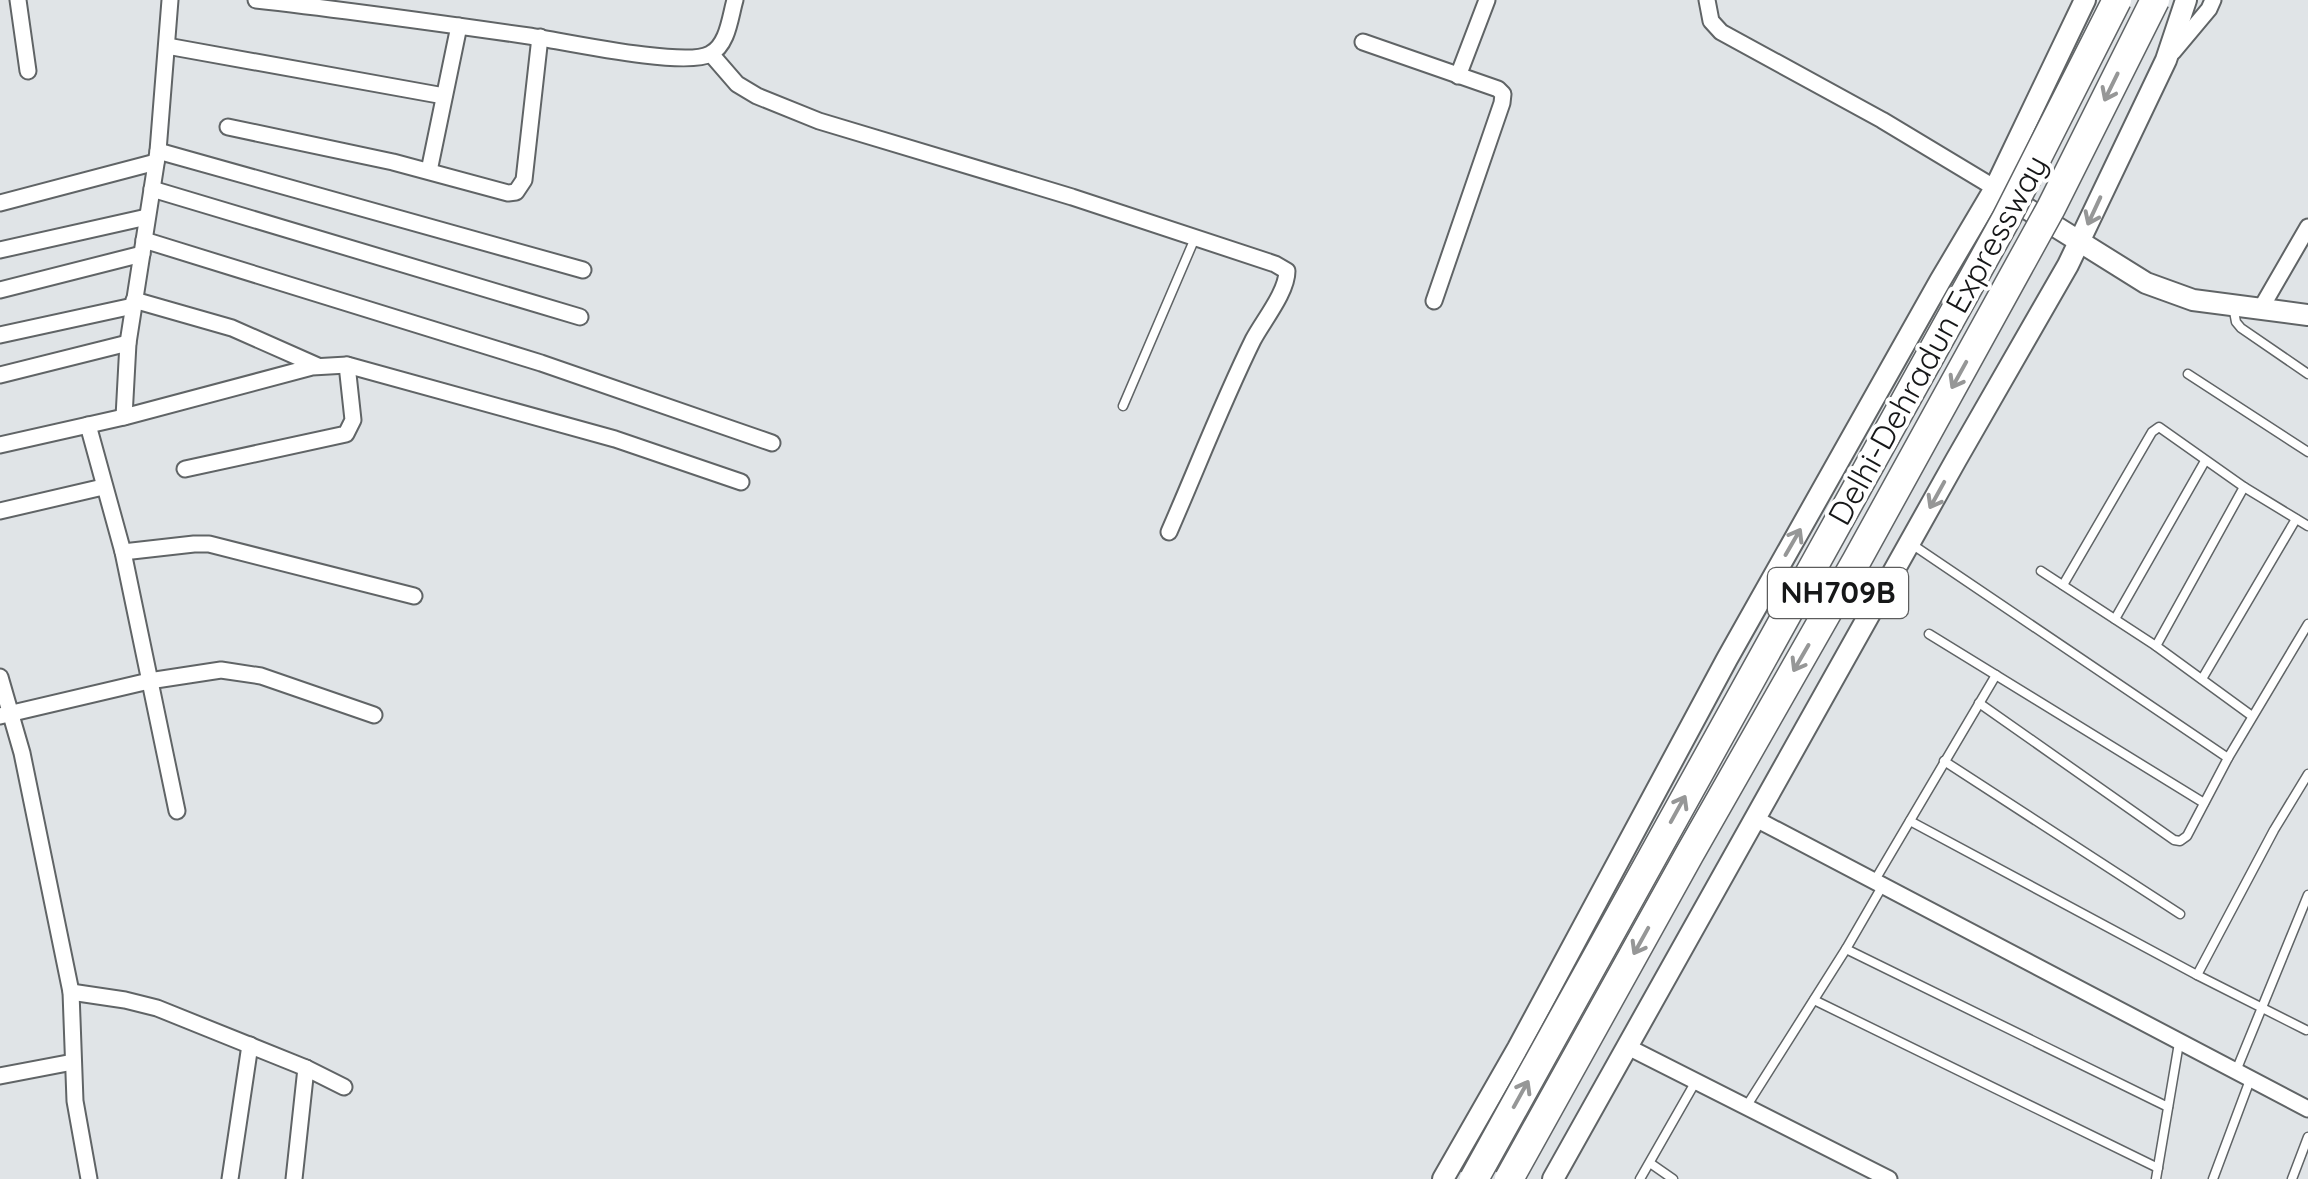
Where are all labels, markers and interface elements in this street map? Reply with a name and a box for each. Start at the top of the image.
one-way arrow [2101,72,2120,102]
street label: Delhi-Dehradun Expressway [1819,147,2056,532]
one-way arrow [2083,195,2102,225]
one-way arrow [1949,359,1969,389]
one-way arrow [1926,479,1946,509]
one-way arrow [1784,527,1804,557]
road number: NH709B [1768,568,1908,618]
one-way arrow [1791,644,1811,672]
one-way arrow [1669,795,1689,824]
one-way arrow [1631,926,1651,956]
one-way arrow [1512,1079,1532,1109]

